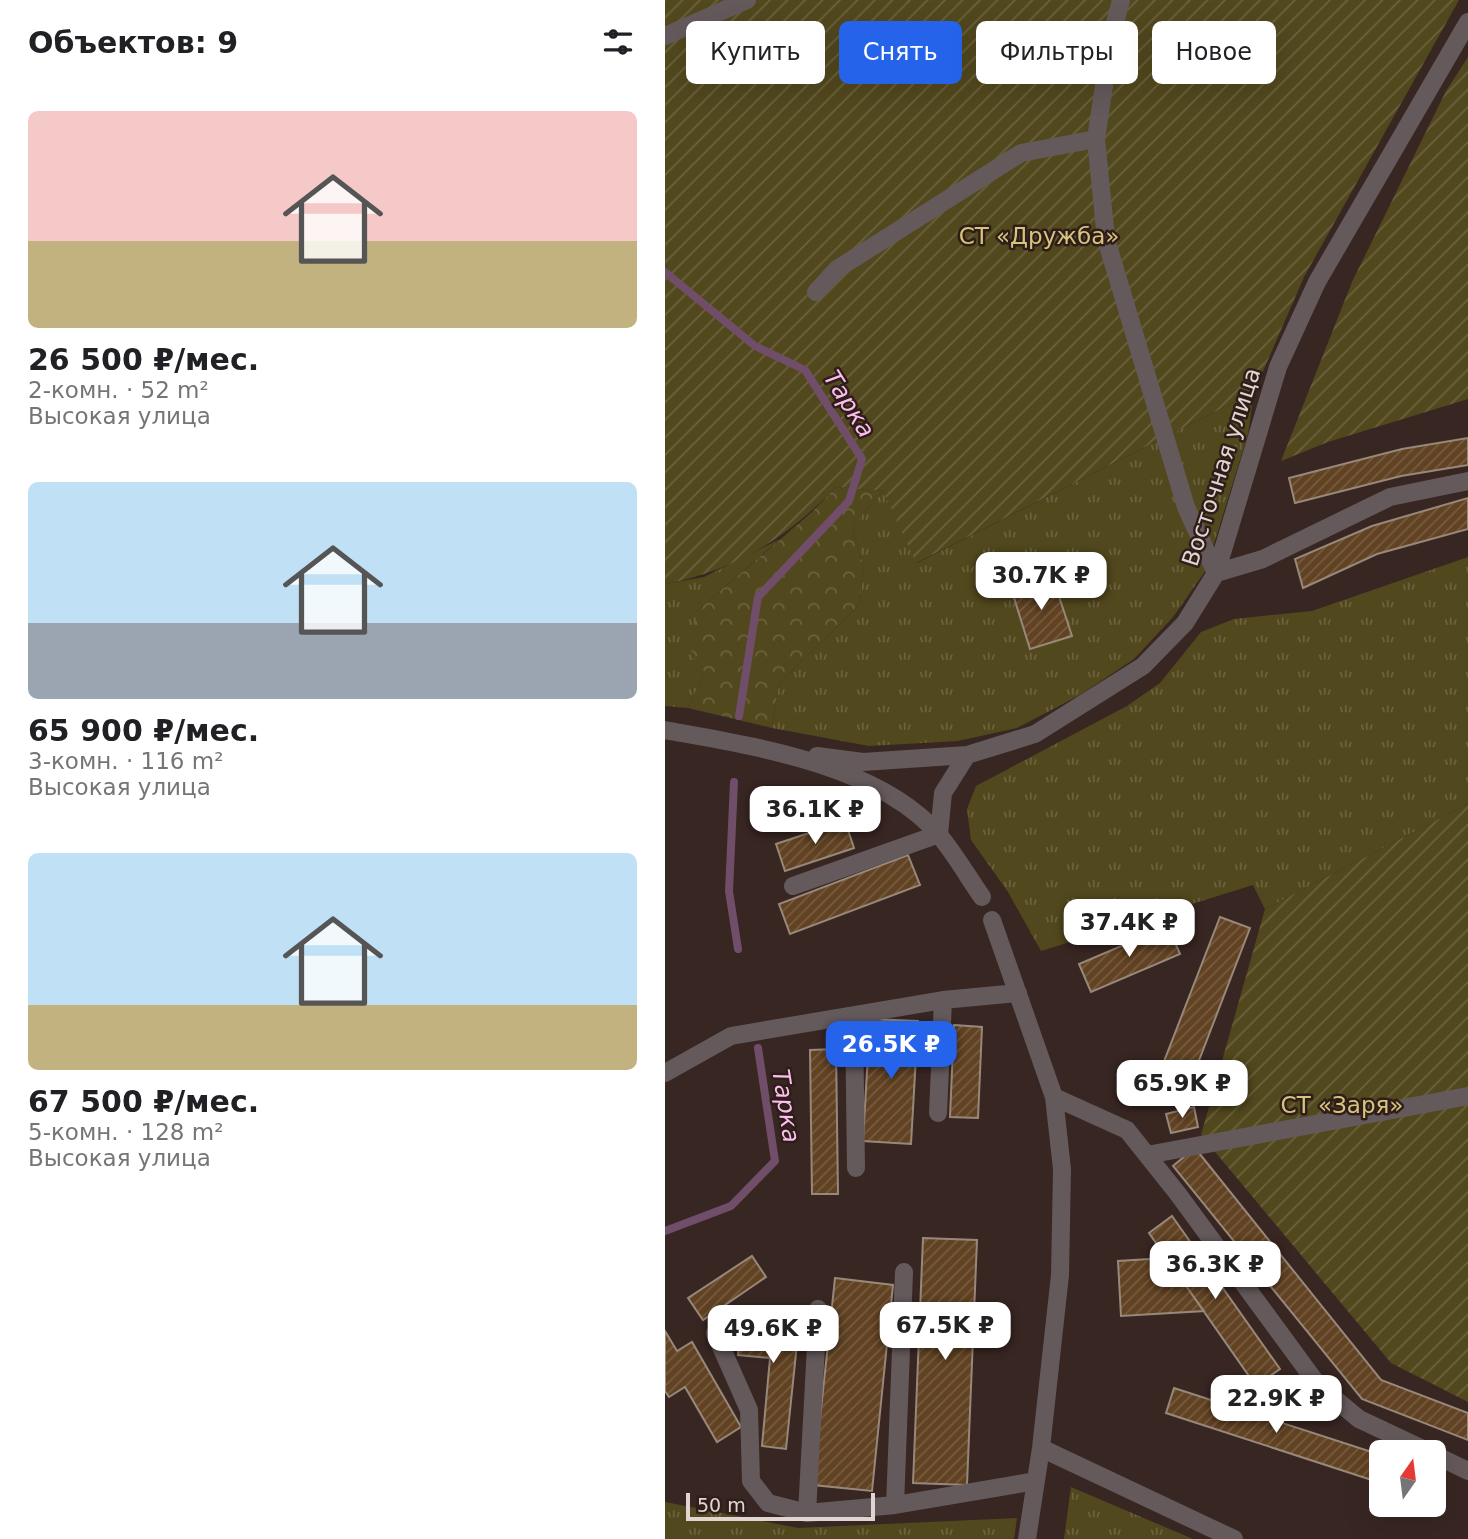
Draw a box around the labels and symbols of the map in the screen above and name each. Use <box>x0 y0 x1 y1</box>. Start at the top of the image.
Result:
park label: СТ «Дружба» <box>959 223 1119 249</box>
water label: Тарка <box>818 365 880 443</box>
street label: Восточная улица <box>1177 365 1265 569</box>
pin: 30.7K ₽ <box>976 552 1106 612</box>
pin: 36.1K ₽ <box>750 786 880 846</box>
pin: 37.4K ₽ <box>1064 900 1194 959</box>
pin: 26.5K ₽ <box>826 1021 956 1081</box>
pin: 65.9K ₽ <box>1117 1060 1247 1120</box>
water label: Тарка <box>766 1067 806 1145</box>
park label: СТ «Заря» <box>1281 1092 1403 1118</box>
pin: 36.3K ₽ <box>1150 1242 1280 1301</box>
pin: 67.5K ₽ <box>880 1302 1010 1362</box>
pin: 49.6K ₽ <box>708 1306 838 1365</box>
pin: 22.9K ₽ <box>1211 1376 1341 1435</box>
north arrow <box>1369 1440 1445 1517</box>
scale bar <box>686 1490 875 1522</box>

